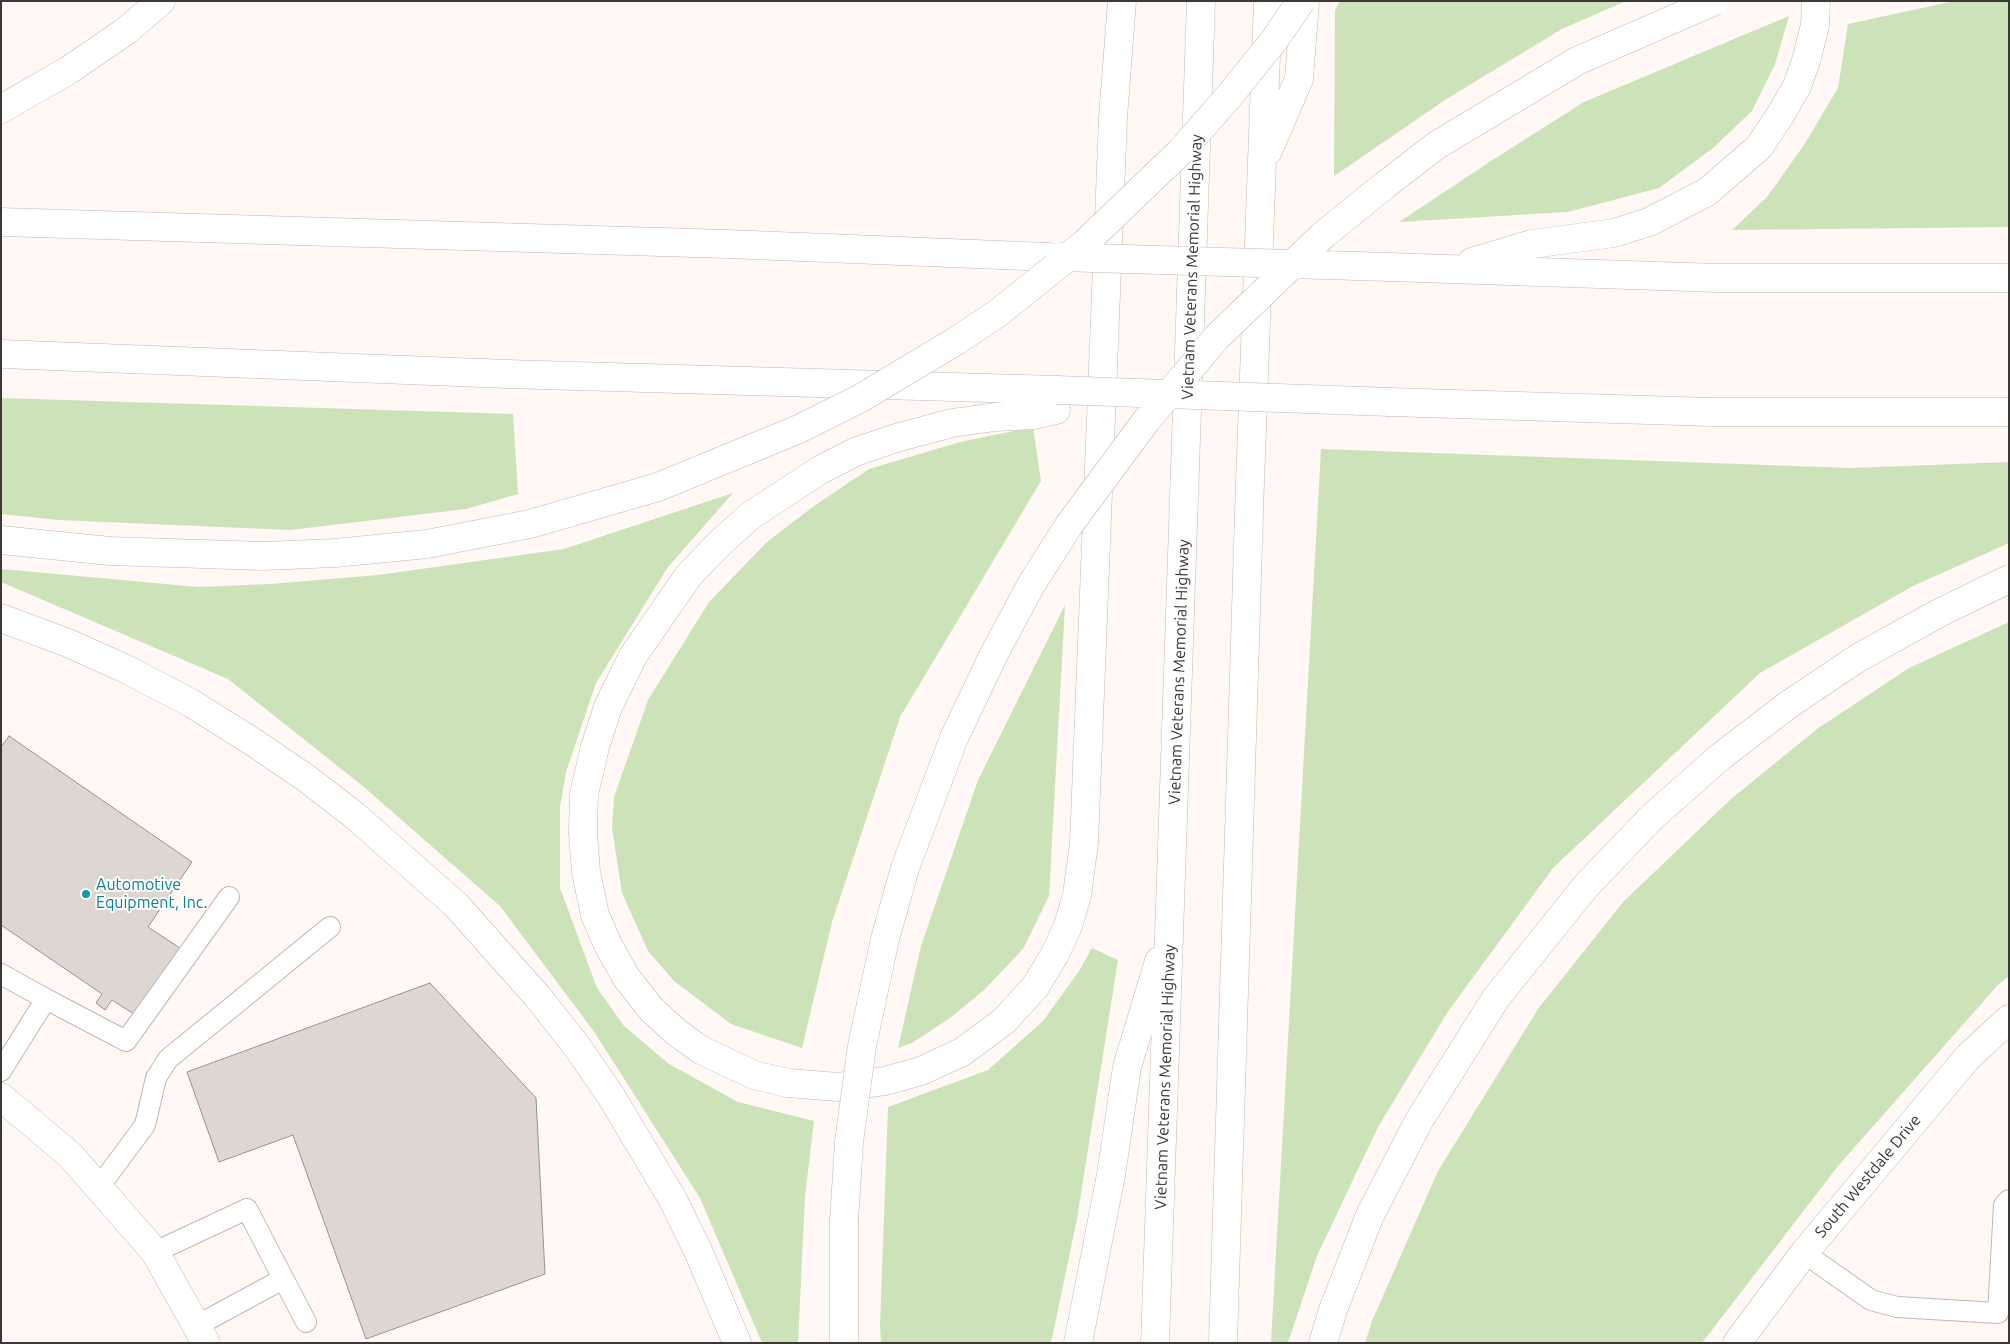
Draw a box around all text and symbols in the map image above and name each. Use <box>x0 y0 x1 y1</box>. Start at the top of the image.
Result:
street label: Vietnam Veterans Memorial Highway <box>1178 134 1206 400</box>
street label: Vietnam Veterans Memorial Highway <box>1165 539 1193 805</box>
place label: Automotive Equipment, Inc. <box>96 875 207 913</box>
marker: Automotive Equipment, Inc. <box>80 888 92 900</box>
street label: Vietnam Veterans Memorial Highway <box>1151 944 1179 1210</box>
street label: South Westdale Drive <box>1811 1111 1925 1241</box>

